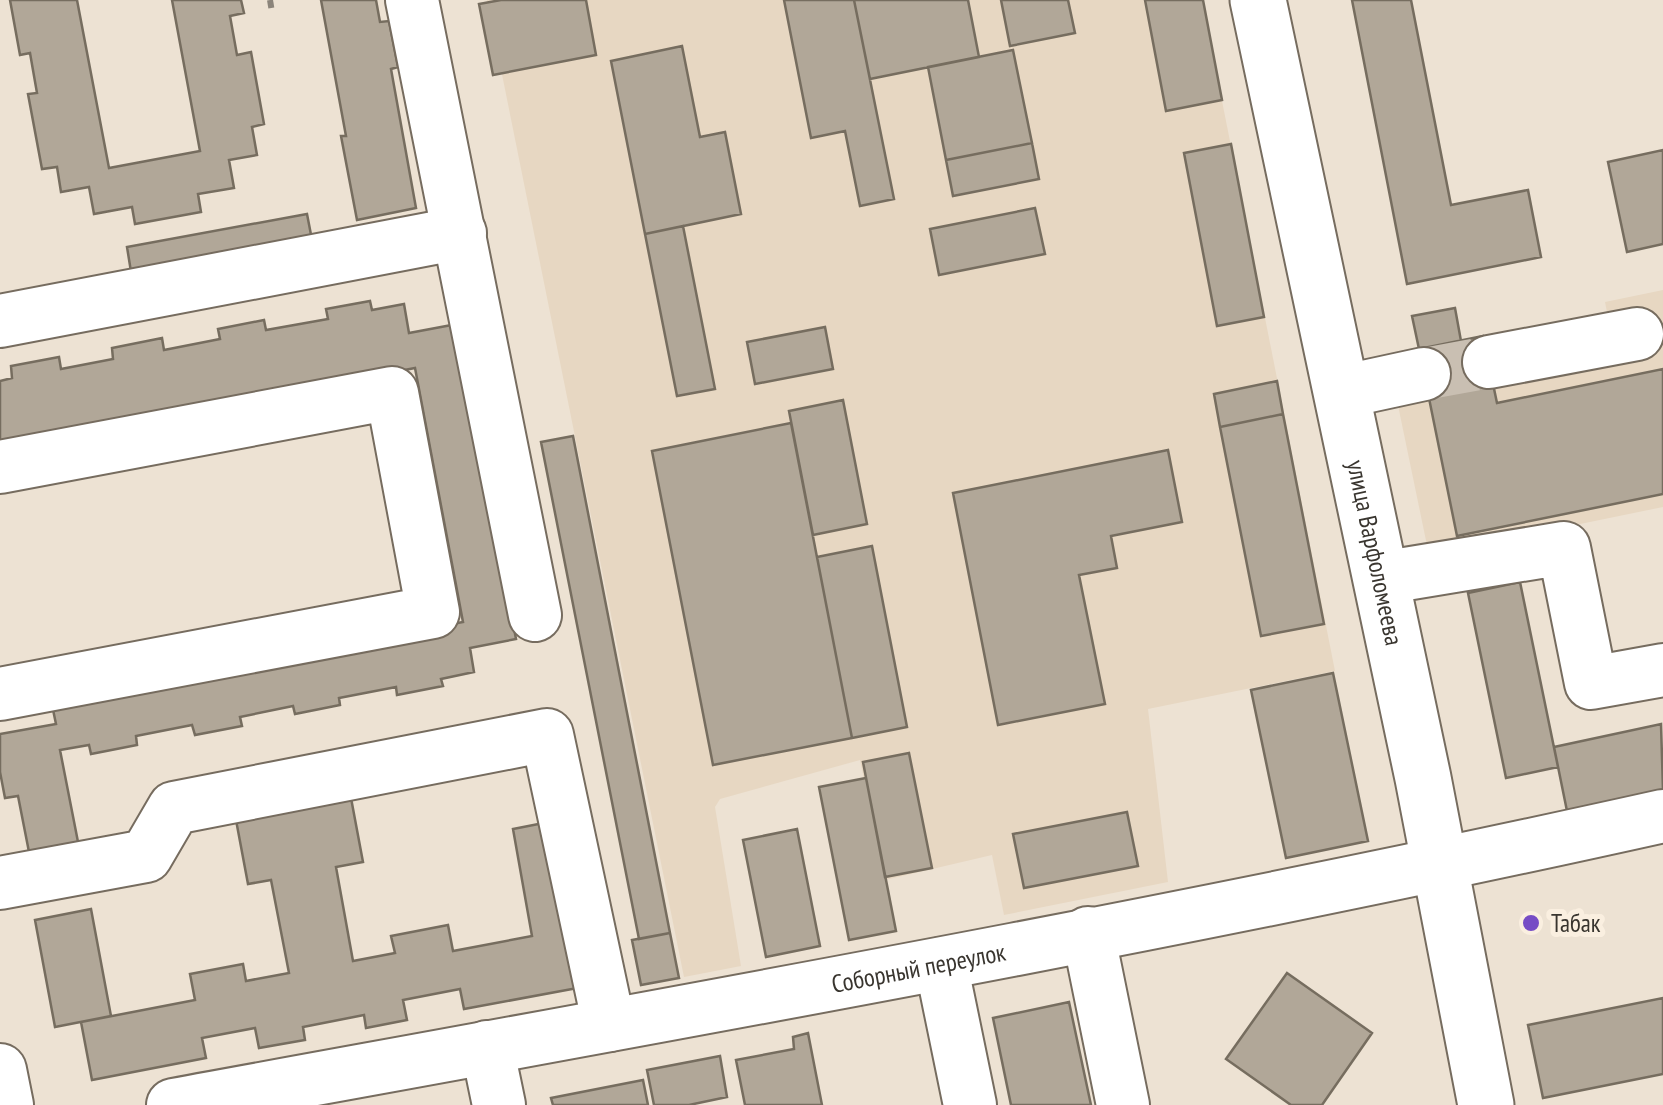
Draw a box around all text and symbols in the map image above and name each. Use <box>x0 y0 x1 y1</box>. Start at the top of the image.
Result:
street label: улица Варфоломеева <box>1340 457 1410 648</box>
place label: Табак <box>1551 907 1601 939</box>
marker: Табак <box>1520 912 1542 934</box>
street label: Соборный переулок <box>829 935 1008 1000</box>

